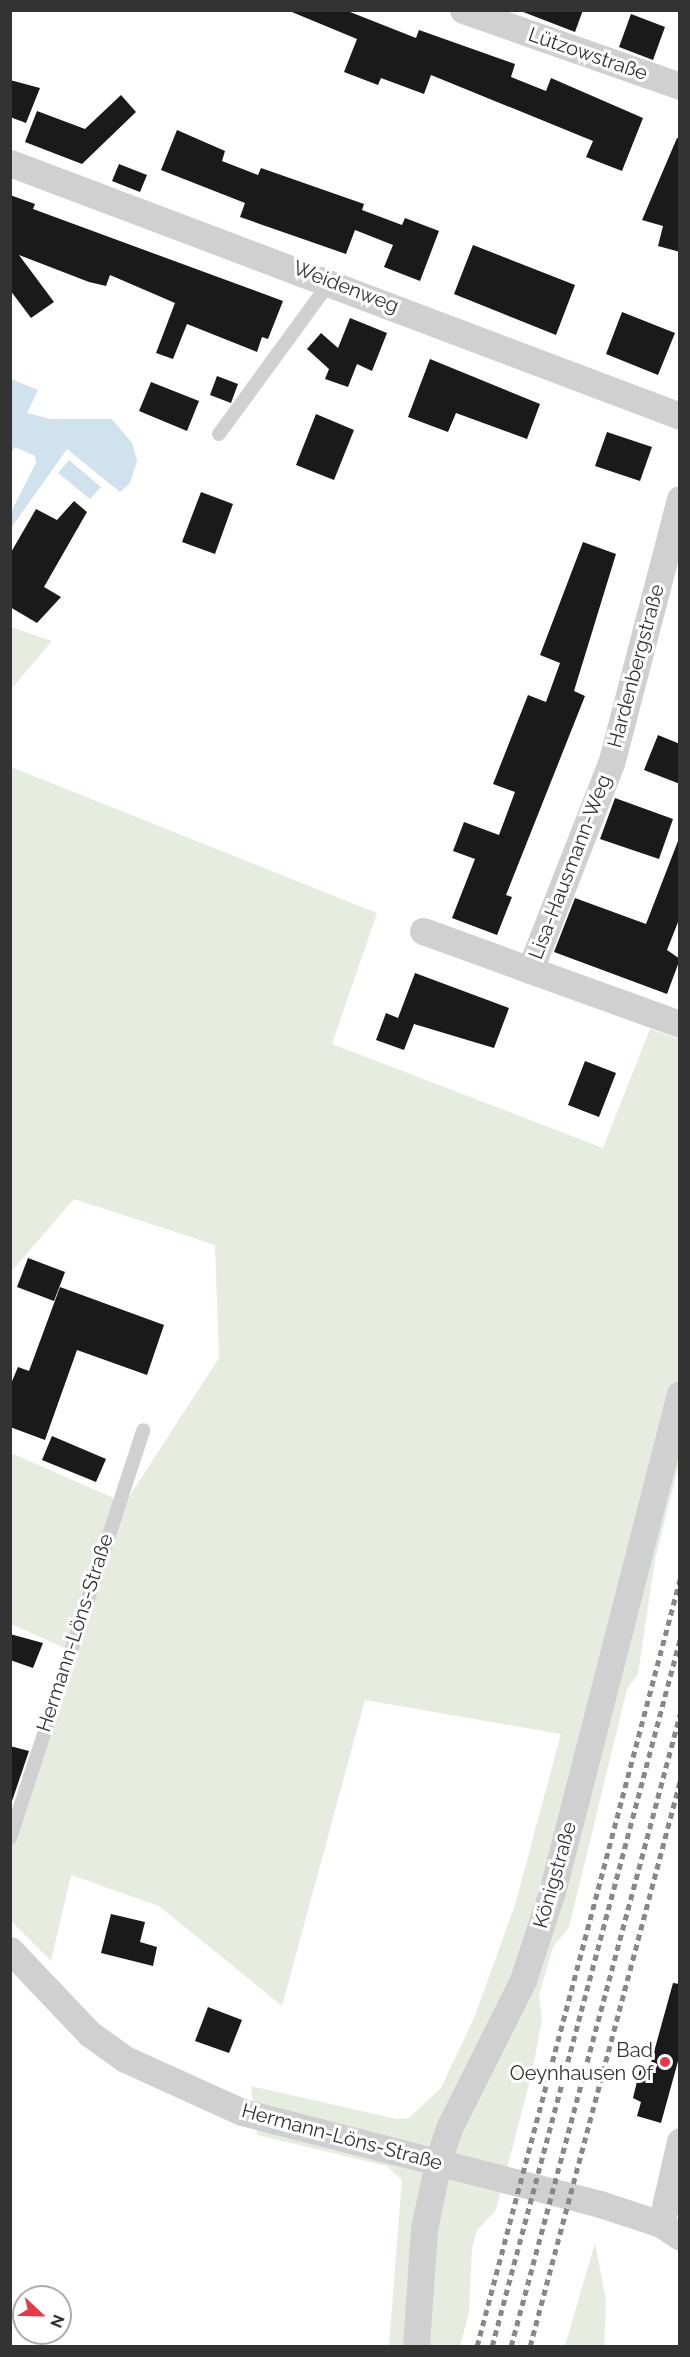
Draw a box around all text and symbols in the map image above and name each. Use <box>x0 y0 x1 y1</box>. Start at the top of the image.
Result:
street label: Lützowstraße <box>525 22 651 86</box>
street label: Weidenweg <box>290 256 402 318</box>
street label: Hardenbergstraße <box>603 582 669 750</box>
street label: Lisa-Hausmann-Weg <box>524 771 616 963</box>
street label: Hermann-Löns-Straße <box>32 1531 118 1735</box>
street label: Königstraße <box>528 1819 582 1931</box>
place label: Bad Oeynhausen Of <box>510 2038 653 2085</box>
marker: Bad Oeynhausen Of <box>658 2055 672 2069</box>
street label: Hermann-Löns-Straße <box>239 2099 445 2175</box>
north arrow <box>12 2285 72 2345</box>
text: N <box>46 2312 68 2330</box>

